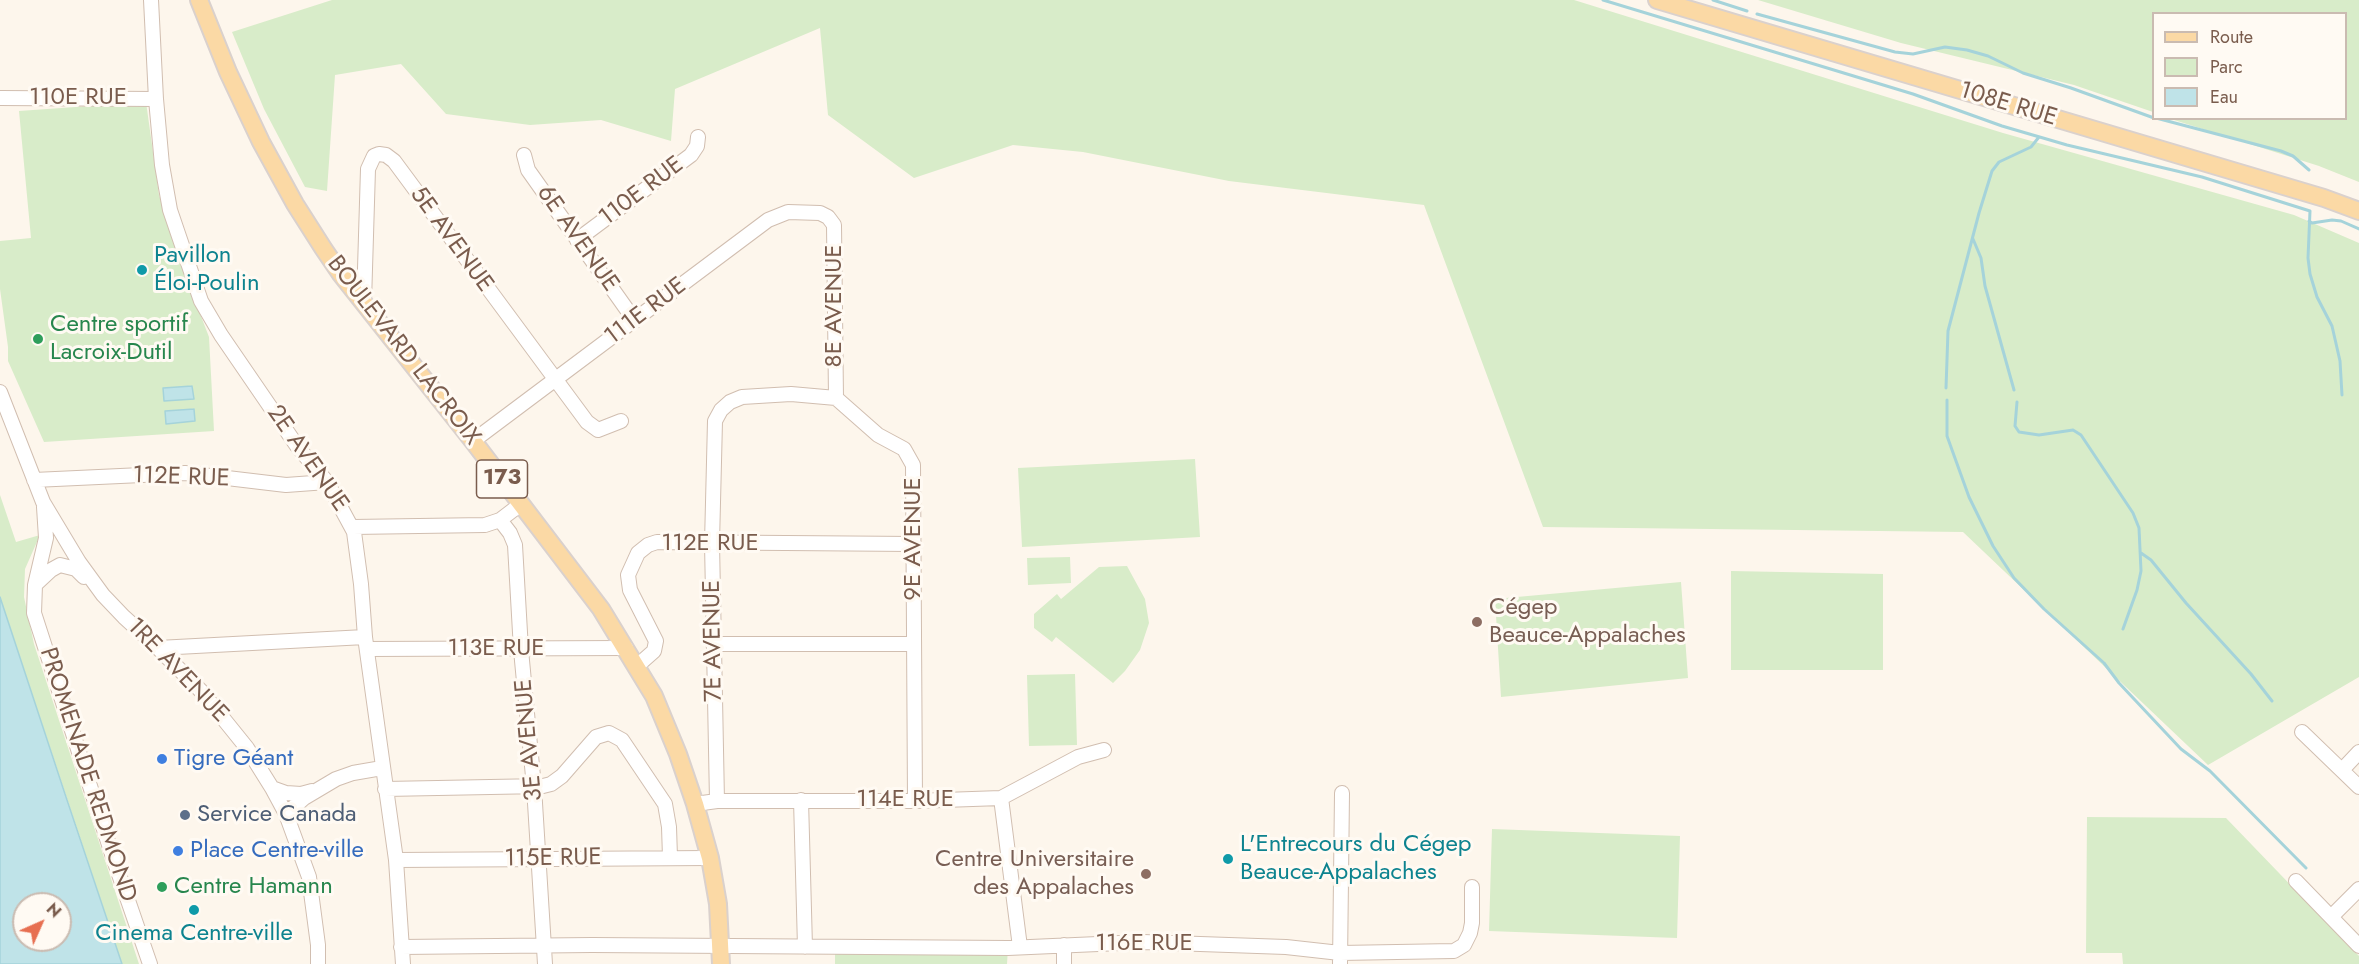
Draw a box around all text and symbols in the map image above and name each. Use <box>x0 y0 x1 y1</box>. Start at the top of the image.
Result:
legend <box>2152 12 2347 120</box>
text: Route <box>2210 24 2253 50</box>
text: Parc <box>2210 54 2243 80</box>
street label: 108E RUE <box>1956 77 2060 133</box>
street label: 110E RUE <box>29 84 127 112</box>
text: Eau <box>2210 84 2238 110</box>
street label: 110E RUE <box>594 151 690 233</box>
street label: 6E AVENUE <box>530 180 624 298</box>
street label: 5E AVENUE <box>403 182 499 298</box>
place label: Pavillon Éloi-Poulin <box>154 242 260 298</box>
street label: 8E AVENUE <box>821 245 849 367</box>
street label: BOULEVARD LACROIX <box>320 251 486 451</box>
marker: Pavillon Éloi-Poulin <box>135 263 149 277</box>
street label: 111E RUE <box>600 272 692 352</box>
place label: Centre sportif Lacroix-Dutil <box>50 311 188 367</box>
marker: Centre sportif Lacroix-Dutil <box>31 332 45 346</box>
street label: 2E AVENUE <box>260 400 354 518</box>
road number: 173 <box>476 460 528 498</box>
street label: 112E RUE <box>132 462 230 494</box>
street label: 9E AVENUE <box>900 477 928 601</box>
street label: 112E RUE <box>661 530 759 558</box>
street label: 7E AVENUE <box>699 580 729 702</box>
place label: Cégep Beauce-Appalaches <box>1489 594 1686 650</box>
street label: 1RE AVENUE <box>120 613 234 729</box>
marker: Cégep Beauce-Appalaches <box>1470 615 1484 629</box>
street label: 113E RUE <box>448 635 544 663</box>
street label: PROMENADE REDMOND <box>32 644 142 906</box>
street label: 3E AVENUE <box>510 678 550 802</box>
place label: Tigre Géant <box>174 745 293 773</box>
marker: Tigre Géant <box>155 752 169 766</box>
street label: 114E RUE <box>856 786 954 814</box>
place label: Service Canada <box>197 801 357 829</box>
marker: Service Canada <box>178 808 192 822</box>
place label: L'Entrecours du Cégep Beauce-Appalaches <box>1240 831 1472 887</box>
place label: Place Centre-ville <box>190 837 364 865</box>
marker: Place Centre-ville <box>171 844 185 858</box>
street label: 115E RUE <box>504 844 602 874</box>
place label: Centre Universitaire des Appalaches <box>935 846 1134 902</box>
marker: L'Entrecours du Cégep Beauce-Appalaches <box>1221 852 1235 866</box>
marker: Centre Universitaire des Appalaches <box>1139 867 1153 881</box>
place label: Centre Hamann <box>174 873 333 901</box>
marker: Centre Hamann <box>155 880 169 894</box>
north arrow <box>12 892 72 952</box>
text: N <box>41 898 66 923</box>
marker: Cinema Centre-ville <box>187 903 201 917</box>
place label: Cinema Centre-ville <box>95 920 293 948</box>
street label: 116E RUE <box>1095 930 1193 958</box>

